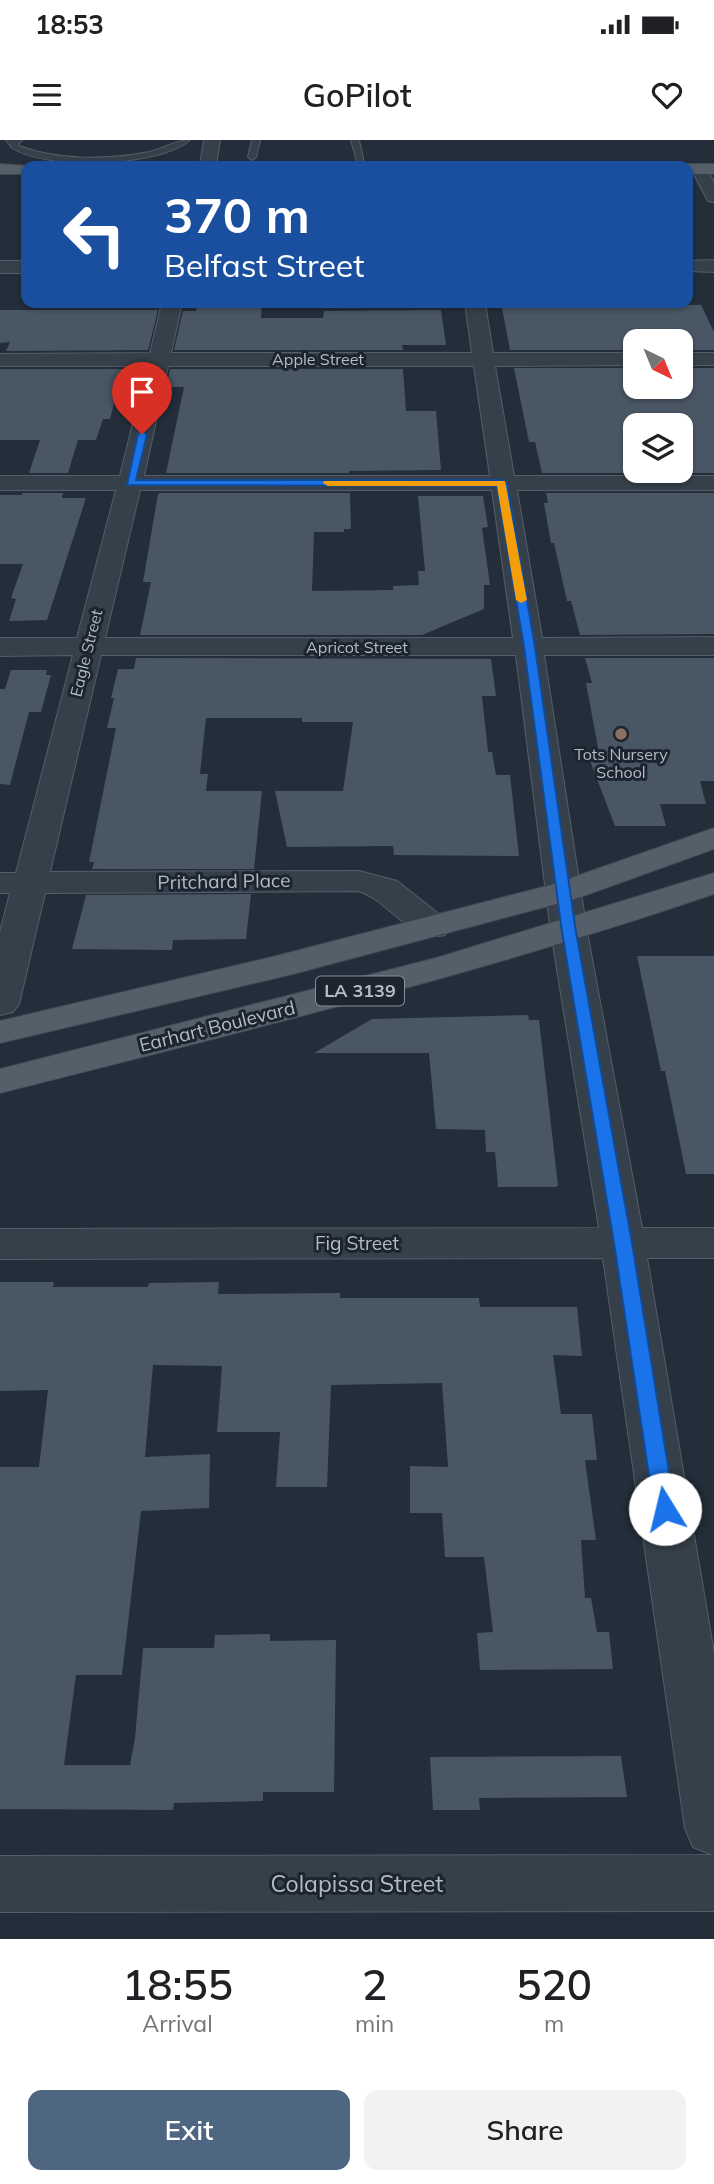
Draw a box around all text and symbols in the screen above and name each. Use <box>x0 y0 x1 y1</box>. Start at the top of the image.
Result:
text: 18:53 <box>35 8 104 41</box>
text: GoPilot <box>302 75 412 115</box>
icon: menu <box>28 76 66 114</box>
icon: heart <box>648 76 686 114</box>
text: 370 m <box>164 184 310 245</box>
icon: left <box>49 189 140 280</box>
text: Belfast Street <box>164 245 364 285</box>
north arrow <box>623 329 693 399</box>
map controls <box>623 329 693 483</box>
street label: Apple Street <box>272 349 364 369</box>
pin <box>112 362 172 434</box>
icon: arrive <box>123 373 161 411</box>
button: layers <box>623 413 693 483</box>
street label: Eagle Street <box>65 607 107 699</box>
street label: Apricot Street <box>306 637 408 657</box>
marker: Tots Nursery School <box>613 726 629 742</box>
place label: Tots Nursery School <box>574 744 668 782</box>
street label: Pritchard Place <box>157 868 291 894</box>
road number: LA 3139 <box>316 976 404 1006</box>
street label: Earhart Boulevard <box>137 995 297 1057</box>
street label: Fig Street <box>315 1231 399 1255</box>
position arrow <box>628 1472 702 1546</box>
street label: Colapissa Street <box>271 1869 443 1898</box>
text: 18:55 <box>122 1958 233 2011</box>
text: 2 <box>362 1958 387 2011</box>
text: 520 <box>516 1958 592 2011</box>
text: Arrival <box>142 2009 213 2038</box>
text: min <box>355 2009 394 2038</box>
text: m <box>544 2009 564 2038</box>
button: Exit <box>28 2090 350 2170</box>
button: Share <box>364 2090 686 2170</box>

